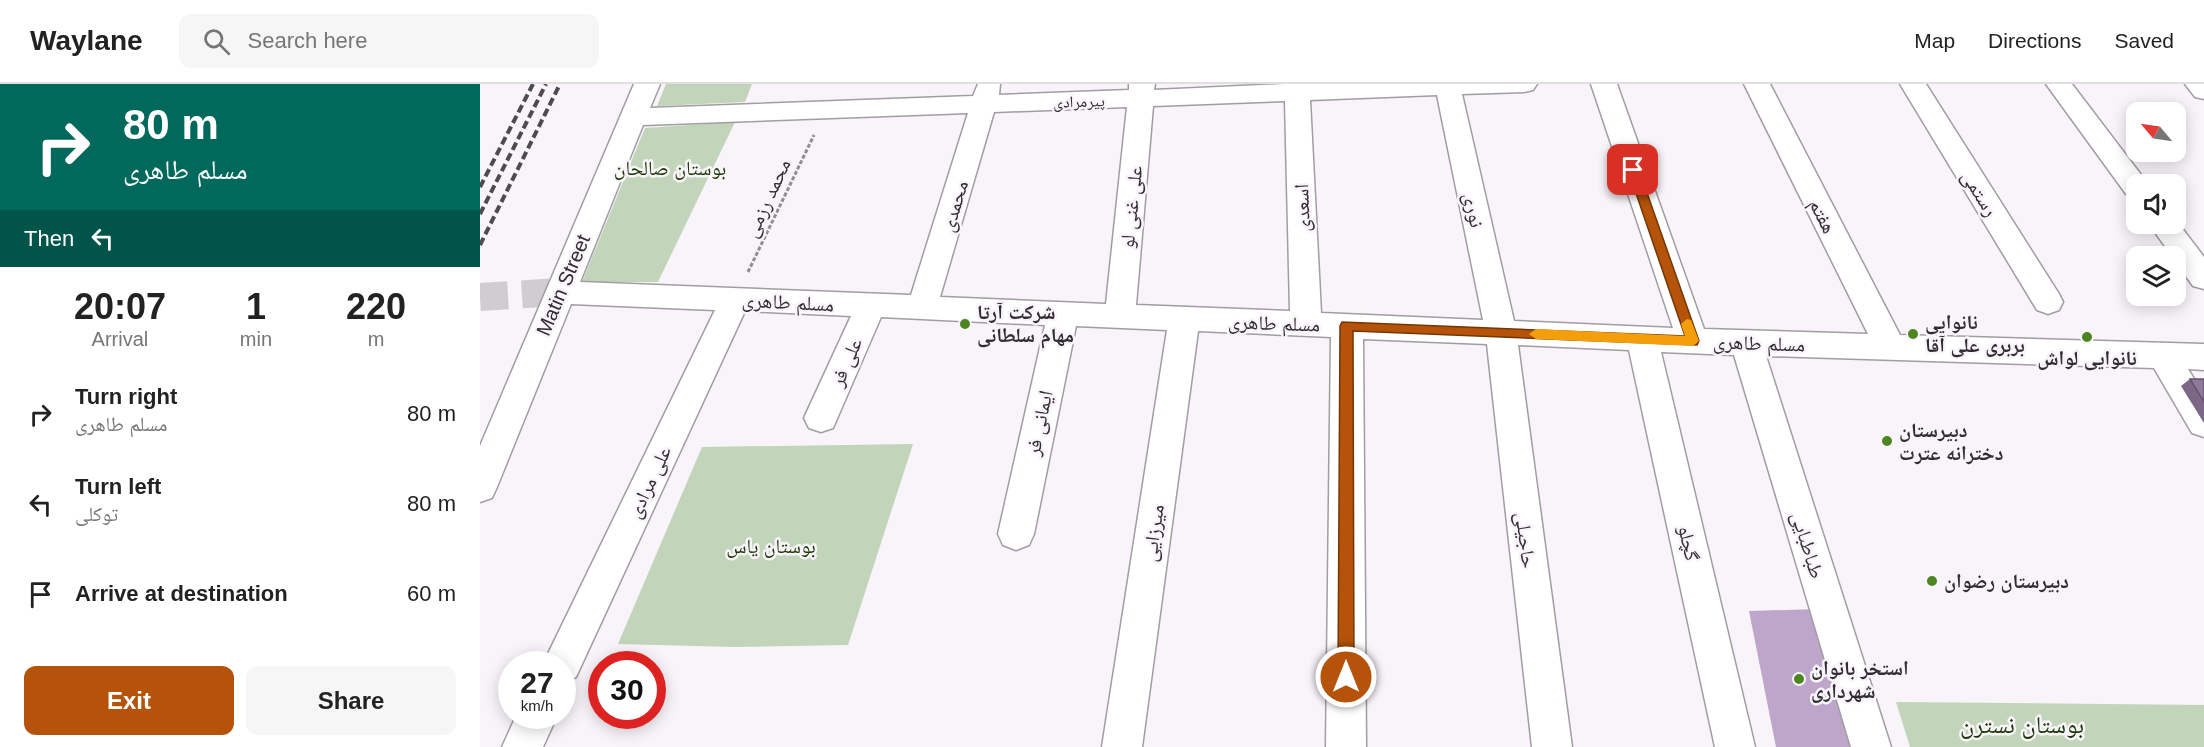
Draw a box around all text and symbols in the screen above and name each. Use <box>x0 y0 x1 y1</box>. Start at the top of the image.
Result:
search box <box>179 14 599 68</box>
text: Waylane <box>30 25 143 56</box>
icon: search <box>200 25 233 58</box>
text: Search here <box>248 28 367 53</box>
text: Map <box>1914 29 1955 52</box>
text: Directions <box>1988 29 2081 52</box>
text: Saved <box>2114 29 2174 52</box>
street label: پیرمرادی <box>1053 92 1106 113</box>
text: 80 m <box>123 101 219 148</box>
north arrow <box>2126 102 2186 162</box>
map controls <box>2126 102 2186 306</box>
icon: right <box>24 108 102 186</box>
pin <box>1607 144 1658 195</box>
icon: arrive <box>1616 153 1649 186</box>
text: مسلم طاهری <box>123 155 248 185</box>
street label: محمد رزمی <box>739 155 796 241</box>
park label: بوستان صالحان <box>614 157 726 180</box>
street label: علی غنی لو <box>1116 165 1147 250</box>
street label: رستمی <box>1957 166 2003 221</box>
button: sound <box>2126 174 2186 234</box>
street label: محمدی <box>936 178 973 235</box>
street label: اسعدی <box>1290 184 1315 232</box>
street label: نوری <box>1459 191 1488 230</box>
street label: هفتم <box>1802 195 1841 238</box>
icon: left <box>86 222 119 255</box>
text: Then <box>24 226 74 251</box>
street label: Matin Street <box>532 231 594 339</box>
button: layers <box>2126 246 2186 306</box>
text: 20:07 <box>74 286 166 327</box>
text: 1 <box>246 286 266 327</box>
text: 220 <box>346 286 406 327</box>
street label: مسلم طاهری <box>741 289 835 318</box>
place label: شرکت آرتا مهام سلطانی <box>977 301 1074 349</box>
street label: مسلم طاهری <box>1227 310 1320 339</box>
place label: نانوایی بربری علی آقا <box>1925 311 2025 358</box>
marker: شرکت آرتا مهام سلطانی <box>958 317 972 331</box>
marker: نانوایی بربری علی آقا <box>1906 327 1920 341</box>
text: Arrival <box>92 328 148 350</box>
text: min <box>240 328 272 350</box>
text: m <box>368 328 384 350</box>
street label: مسلم طاهری <box>1712 330 1805 359</box>
marker: نانوایی لواش <box>2080 330 2094 344</box>
street label: علی فر <box>825 334 867 391</box>
place label: نانوایی لواش <box>2037 347 2137 371</box>
text: Turn right <box>75 384 177 409</box>
street label: ایمانی فر <box>1021 388 1058 459</box>
icon: right <box>24 398 57 431</box>
text: 80 m <box>407 401 456 426</box>
text: مسلم طاهری <box>75 413 167 435</box>
place label: دبیرستان دخترانه عترت <box>1899 419 2003 465</box>
marker: دبیرستان دخترانه عترت <box>1880 434 1894 448</box>
street label: علی مرادی <box>623 443 676 522</box>
text: Turn left <box>75 474 161 499</box>
icon: left <box>24 488 57 521</box>
text: 80 m <box>407 491 456 516</box>
text: توکلی <box>75 503 118 525</box>
street label: میرزایی <box>1138 503 1169 563</box>
street label: طباطبایی <box>1786 509 1829 581</box>
street label: حاجیلی <box>1511 511 1540 570</box>
street label: گچلو <box>1674 523 1704 563</box>
park label: بوستان یاس <box>726 535 816 558</box>
place label: دبیرستان رضوان <box>1944 570 2069 593</box>
marker: دبیرستان رضوان <box>1925 574 1939 588</box>
icon: arrive <box>24 578 57 611</box>
text: Arrive at destination <box>75 581 288 606</box>
text: 60 m <box>407 581 456 606</box>
position arrow <box>1314 645 1378 709</box>
speed limit sign: 30 <box>588 651 666 729</box>
place label: استخر بانوان شهرداری <box>1811 657 1909 703</box>
button: Exit <box>24 666 234 735</box>
button: Share <box>246 666 456 735</box>
text: 27 <box>520 666 554 699</box>
marker: استخر بانوان شهرداری <box>1792 672 1806 686</box>
text: km/h <box>521 697 553 714</box>
park label: بوستان نسترن <box>1960 711 2084 739</box>

